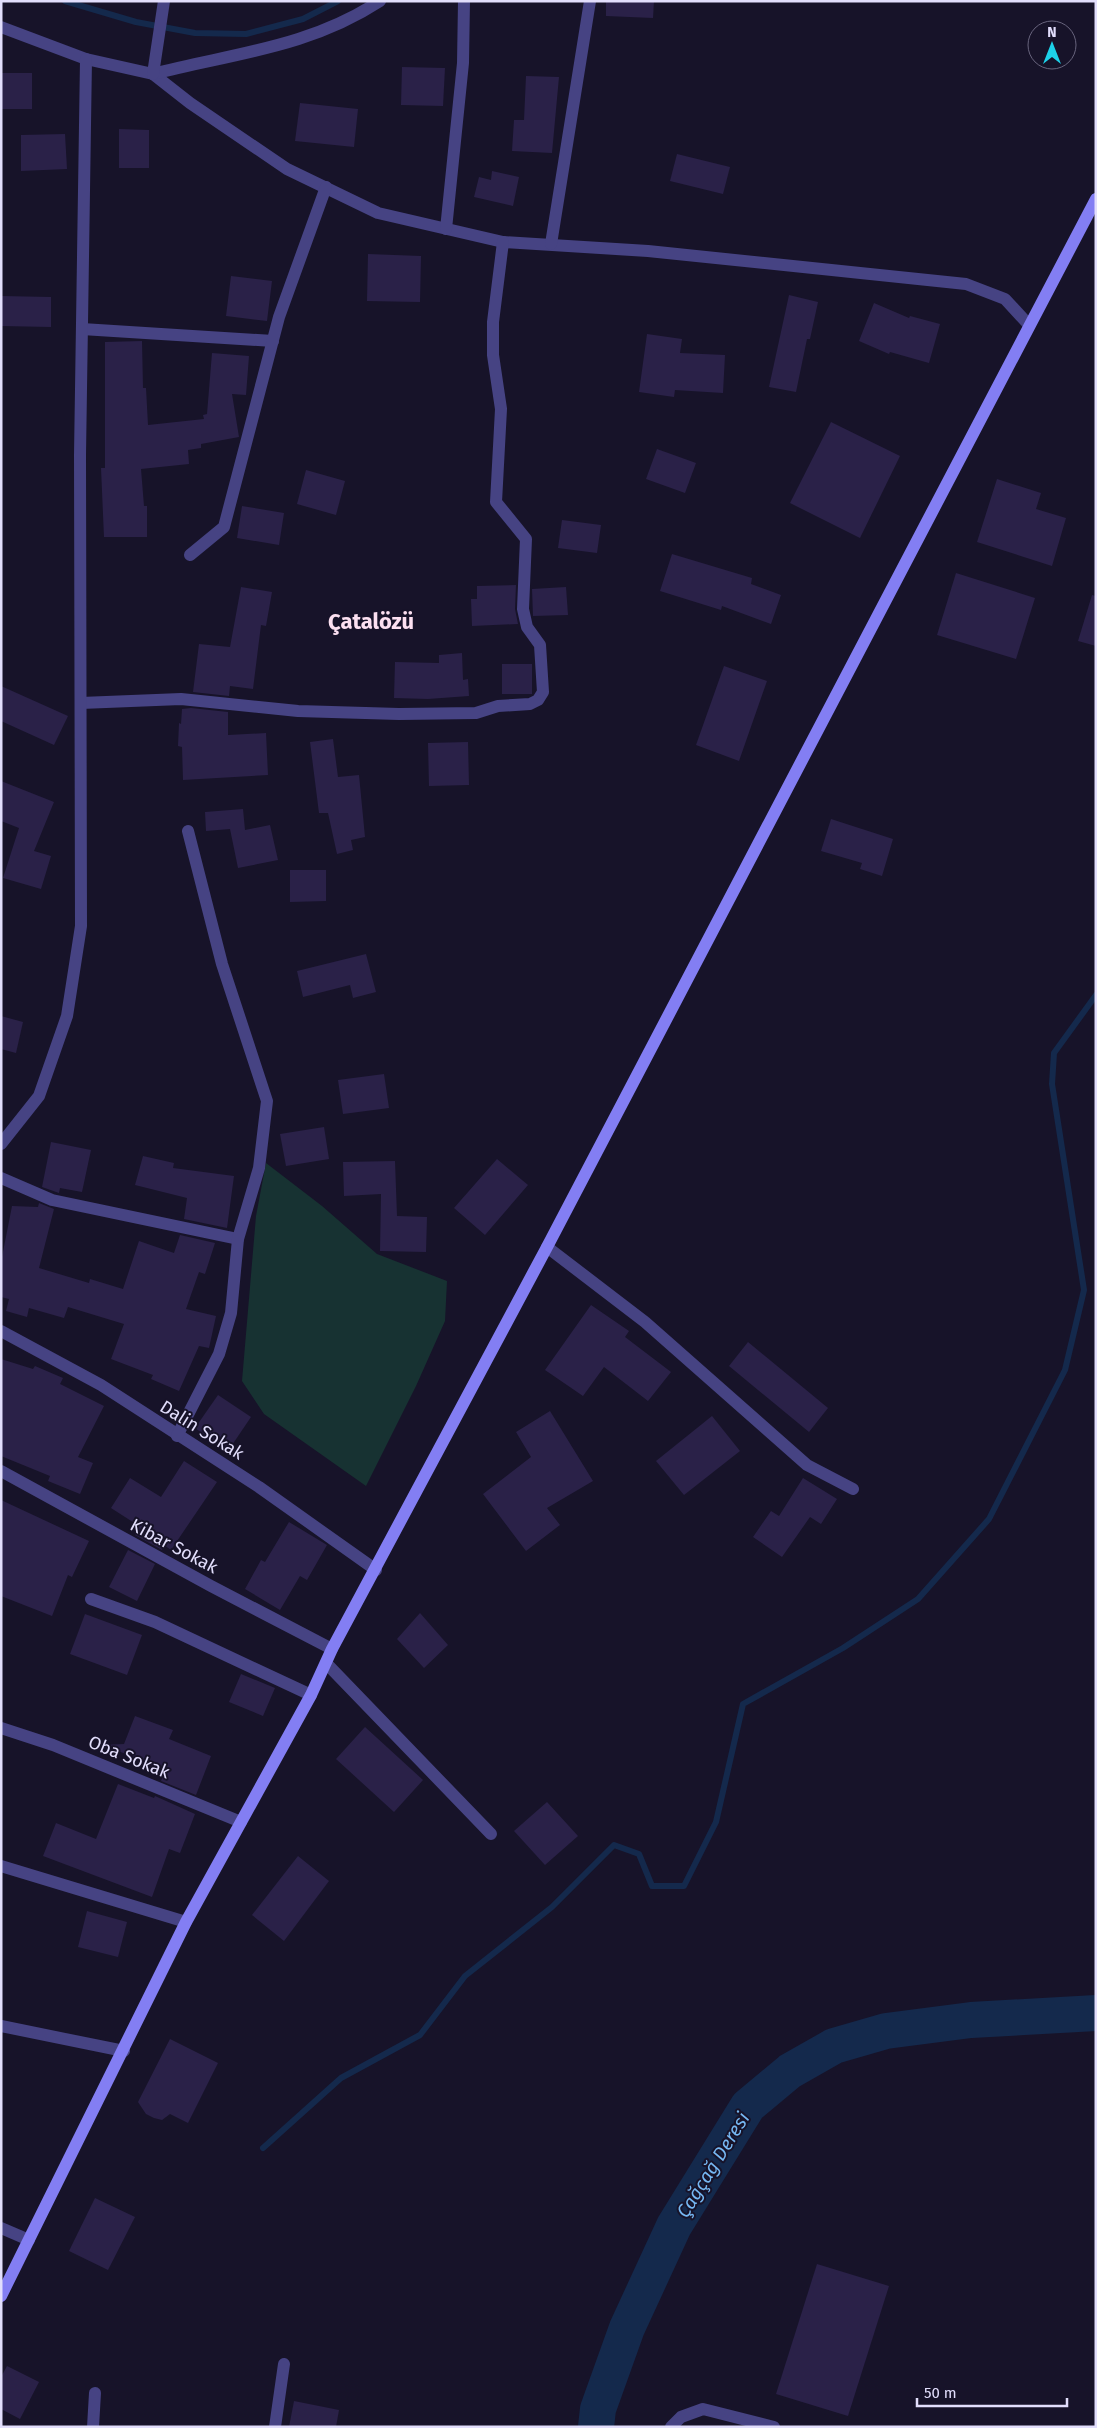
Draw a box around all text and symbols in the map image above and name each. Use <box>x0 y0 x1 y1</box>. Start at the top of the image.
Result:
north arrow <box>1027 20 1077 70</box>
text: N <box>1047 24 1057 41</box>
district label: Çatalözü <box>328 608 414 635</box>
street label: Dalin Sokak <box>156 1396 249 1465</box>
street label: Kibar Sokak <box>126 1514 222 1579</box>
street label: Oba Sokak <box>85 1731 174 1784</box>
water label: Çağçağ Deresi <box>671 2107 755 2222</box>
scale bar <box>917 2376 1067 2408</box>
text: 50 m <box>924 2384 957 2402</box>

